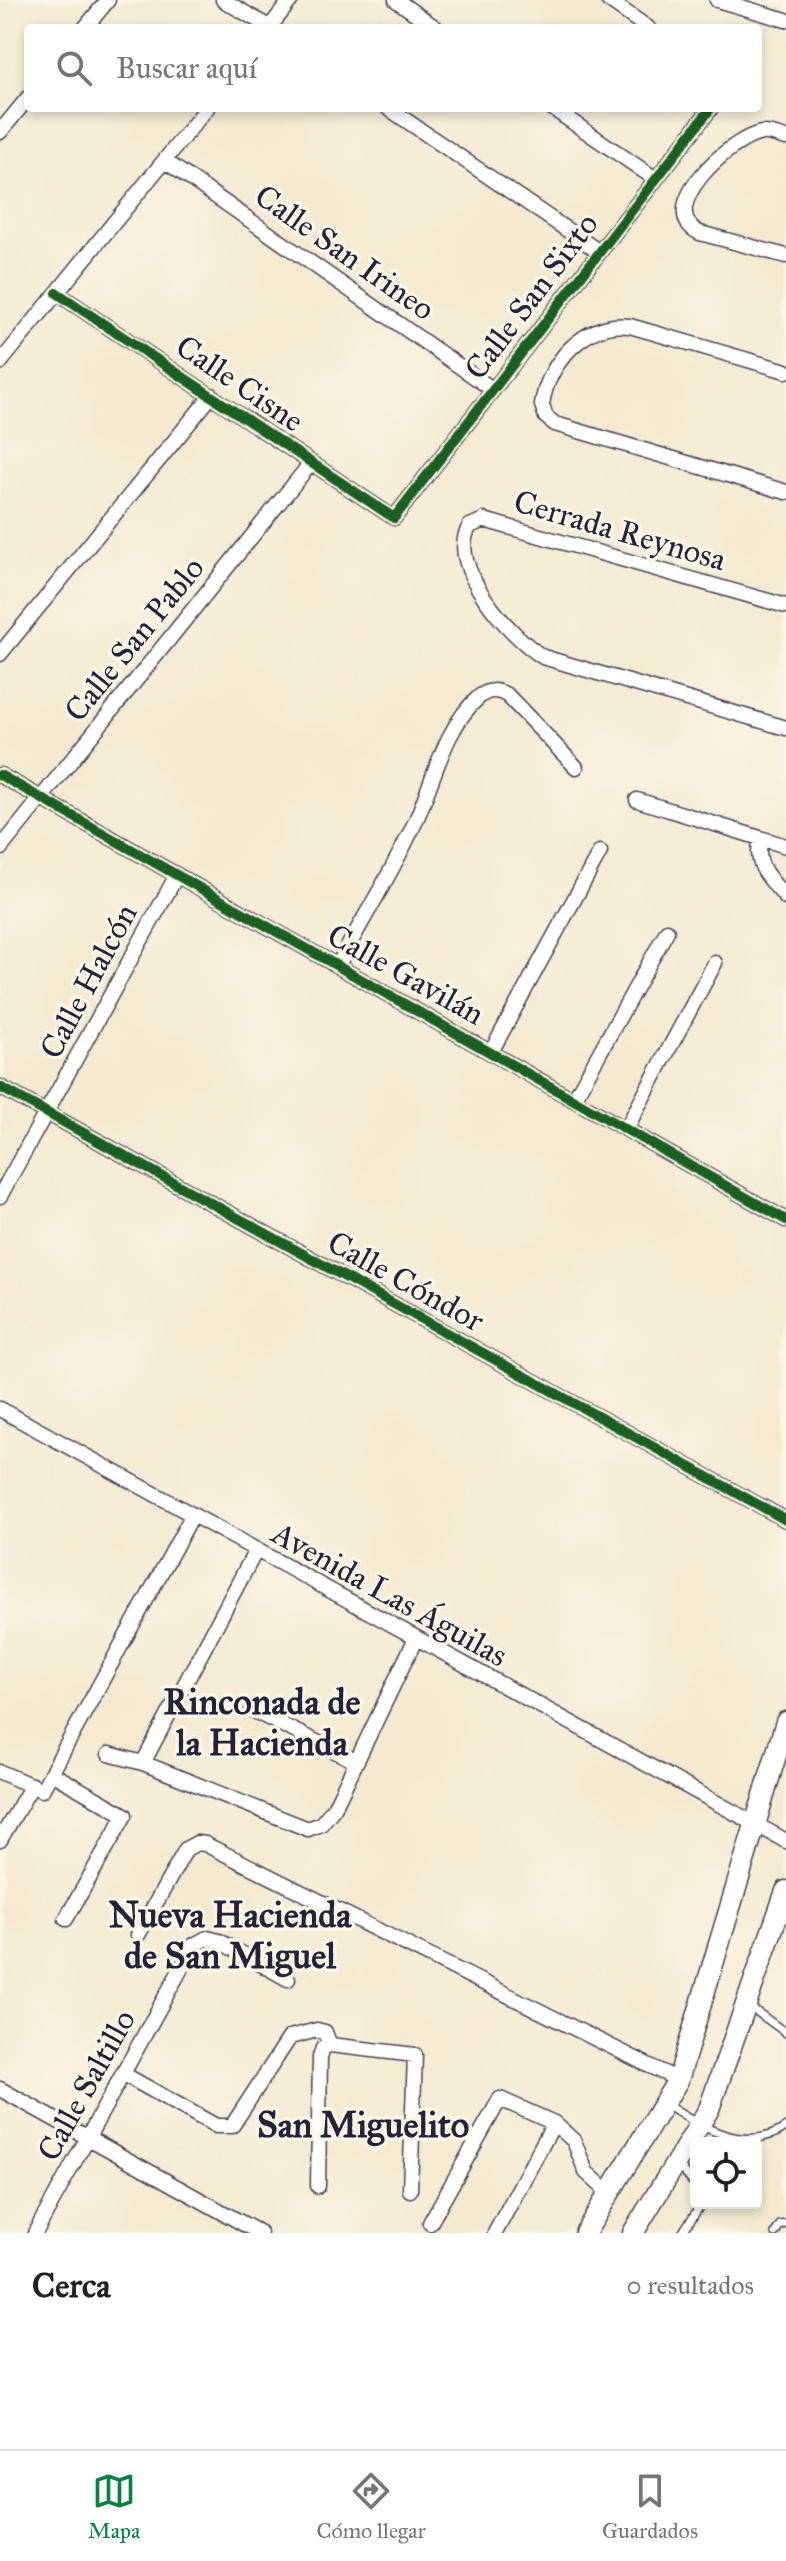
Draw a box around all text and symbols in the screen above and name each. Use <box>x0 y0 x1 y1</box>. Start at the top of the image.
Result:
search box <box>24 24 762 112</box>
icon: search <box>52 46 96 90</box>
text: Buscar aquí <box>116 50 257 86</box>
street label: Calle San Irineo <box>247 176 442 329</box>
street label: Calle San Sixto <box>456 205 607 387</box>
street label: Calle Cisne <box>168 327 311 440</box>
street label: Cerrada Reynosa <box>509 482 731 579</box>
street label: Calle San Pablo <box>56 549 213 729</box>
street label: Calle Halcón <box>31 897 145 1065</box>
street label: Calle Gavilán <box>321 915 491 1033</box>
street label: Calle Cóndor <box>321 1223 491 1340</box>
street label: Avenida Las Águilas <box>263 1513 514 1675</box>
district label: Rinconada de la Hacienda <box>163 1680 361 1765</box>
district label: Nueva Hacienda de San Miguel <box>108 1893 352 1978</box>
street label: Calle Saltillo <box>29 2003 144 2168</box>
district label: San Miguelito <box>257 2103 469 2147</box>
map controls <box>690 2137 762 2209</box>
button: locate <box>690 2137 762 2209</box>
text: Cerca <box>32 2265 111 2306</box>
text: 0 resultados <box>627 2269 754 2301</box>
tab: Mapa <box>88 2469 140 2544</box>
tab: Cómo llegar <box>316 2469 426 2544</box>
tab: Guardados <box>602 2469 698 2544</box>

